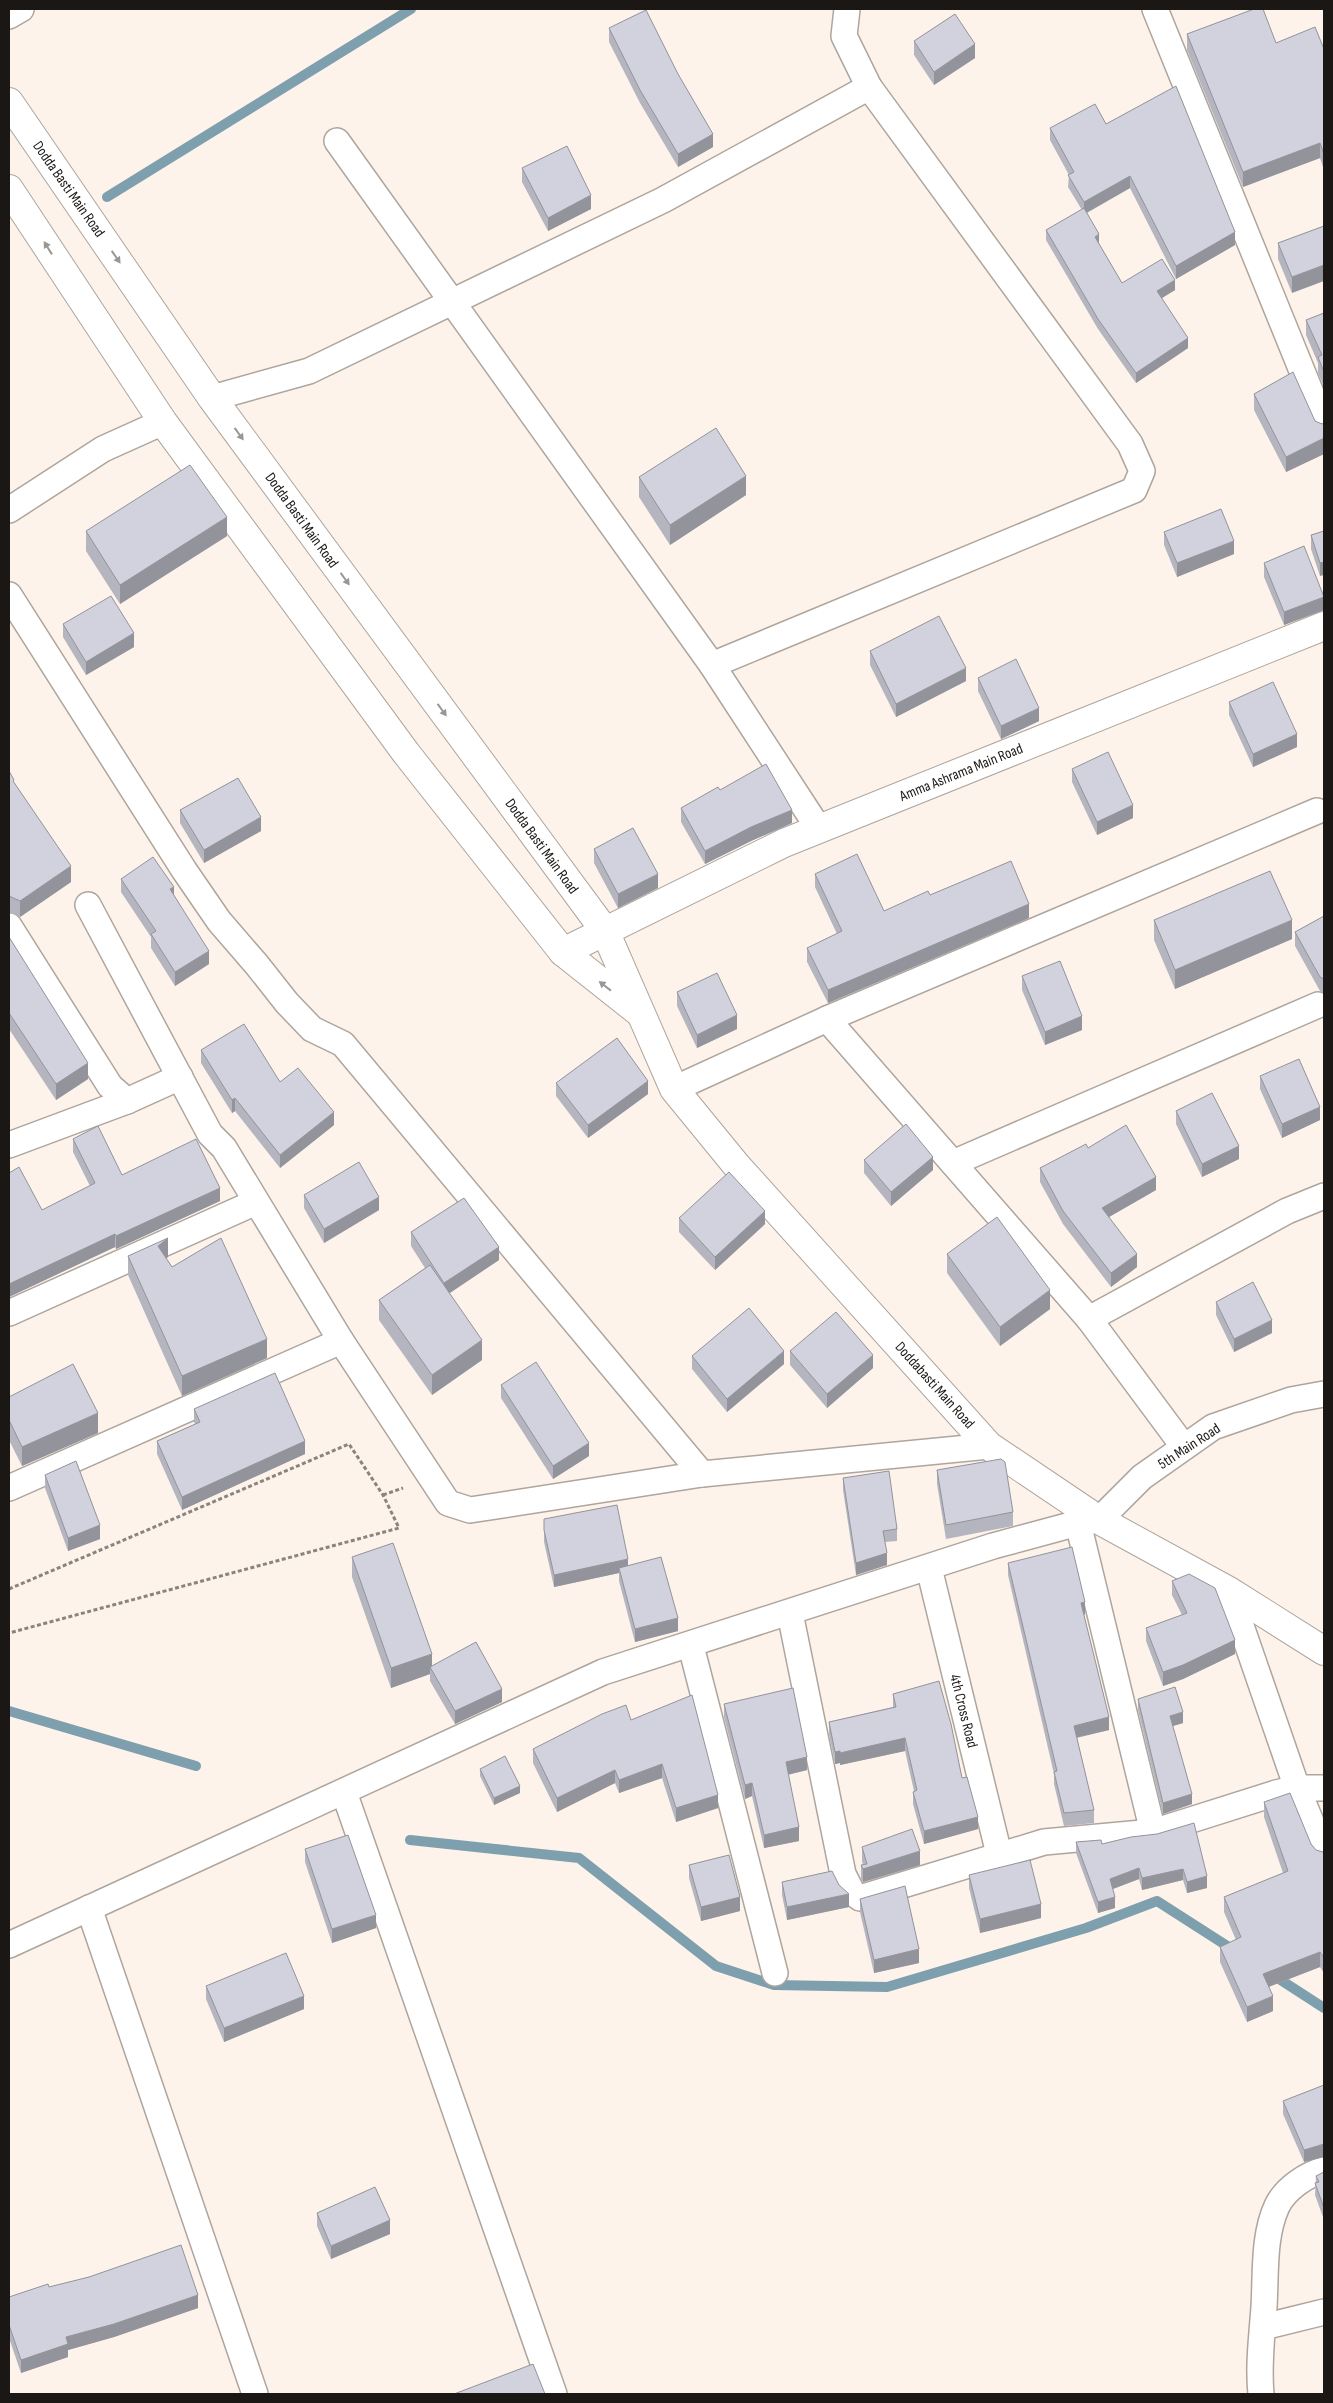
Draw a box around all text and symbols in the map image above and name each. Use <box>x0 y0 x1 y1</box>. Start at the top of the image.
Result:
street label: Dodda Basti Main Road <box>28 137 109 241</box>
one-way arrow <box>44 242 53 255</box>
one-way arrow <box>111 251 121 264</box>
one-way arrow <box>233 427 244 440</box>
street label: Dodda Basti Main Road <box>261 469 343 572</box>
one-way arrow <box>340 572 351 585</box>
one-way arrow <box>436 703 446 716</box>
street label: Amma Ashrama Main Road <box>896 739 1026 806</box>
street label: Dodda Basti Main Road <box>501 795 583 898</box>
one-way arrow <box>599 980 612 991</box>
street label: Doddabasti Main Road <box>891 1338 979 1433</box>
street label: 5th Main Road <box>1154 1419 1224 1474</box>
street label: 4th Cross Road <box>945 1672 982 1750</box>

